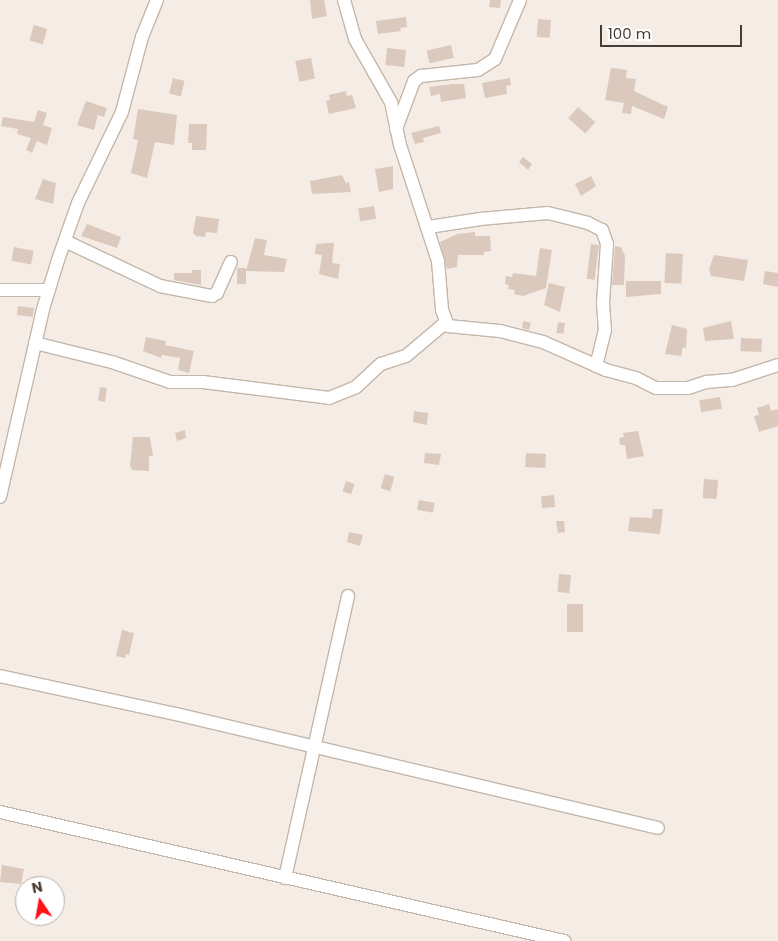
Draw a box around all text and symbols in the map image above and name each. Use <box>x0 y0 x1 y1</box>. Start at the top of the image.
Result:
scale bar <box>603 15 746 47</box>
text: 100 m <box>608 23 651 44</box>
north arrow <box>15 876 65 926</box>
text: N <box>30 876 44 898</box>

